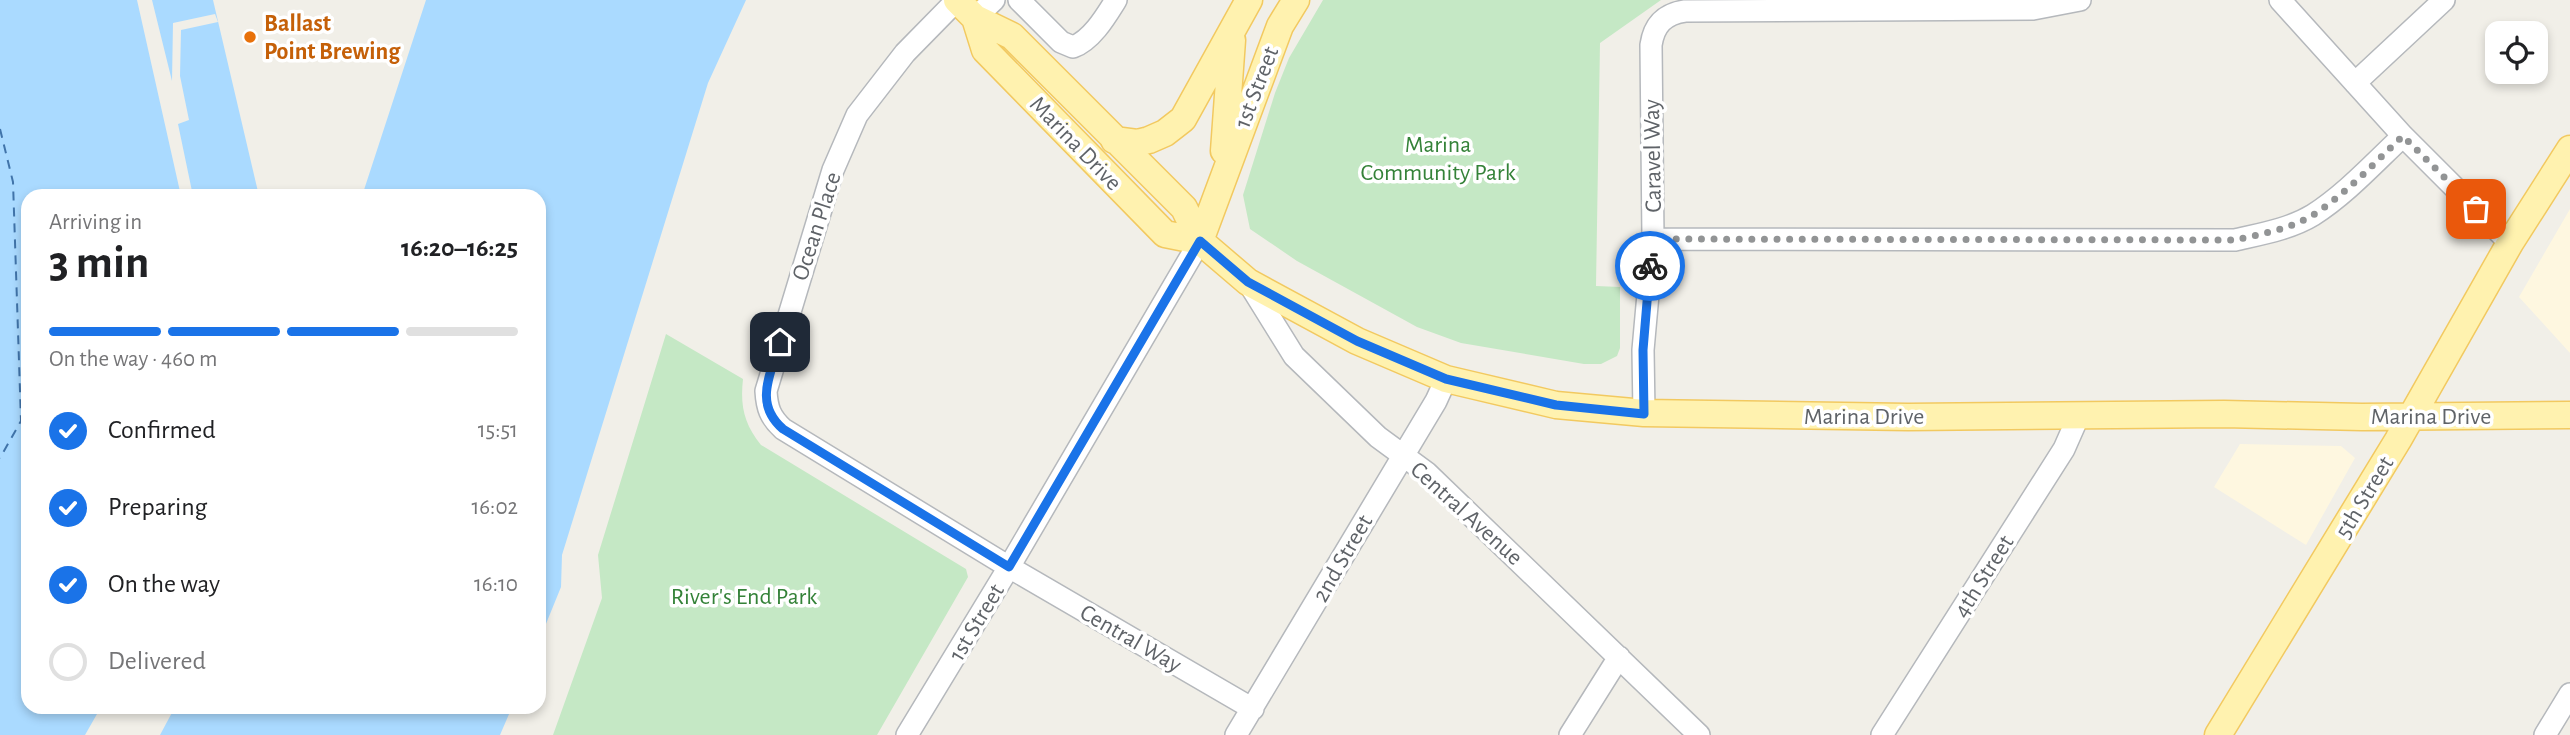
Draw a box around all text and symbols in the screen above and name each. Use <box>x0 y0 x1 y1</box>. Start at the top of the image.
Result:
place label: Ballast Point Brewing <box>264 12 401 64</box>
map controls <box>2485 21 2548 84</box>
button: locate <box>2485 21 2548 84</box>
marker: Ballast Point Brewing <box>242 29 258 45</box>
street label: 1st Street <box>1230 43 1284 131</box>
street label: Marina Drive <box>1025 92 1126 195</box>
street label: Caravel Way <box>1640 99 1666 213</box>
park label: Marina Community Park <box>1360 133 1516 185</box>
street label: Ocean Place <box>788 169 846 284</box>
pin <box>2446 179 2506 239</box>
icon: bag <box>2457 190 2495 228</box>
text: Arriving in <box>49 211 142 234</box>
courier <box>1615 231 1685 301</box>
text: 16:20–16:25 <box>401 235 518 261</box>
text: 3 min <box>49 240 149 286</box>
icon: bike <box>1631 247 1669 285</box>
pin <box>750 312 810 372</box>
icon: home <box>761 323 799 361</box>
text: On the way · 460 m <box>49 348 217 371</box>
street label: Marina Drive <box>1804 405 1924 429</box>
street label: Marina Drive <box>2371 405 2491 429</box>
icon: check <box>49 412 87 450</box>
text: Confirmed <box>108 417 216 443</box>
text: 15:51 <box>478 419 518 442</box>
street label: 5th Street <box>2331 452 2399 543</box>
street label: Central Avenue <box>1406 457 1527 570</box>
icon: check <box>49 489 87 527</box>
text: Preparing <box>108 494 207 520</box>
text: 16:02 <box>471 496 518 519</box>
street label: 2nd Street <box>1308 511 1377 606</box>
street label: 4th Street <box>1949 531 2019 622</box>
icon: check <box>49 566 87 604</box>
text: On the way <box>108 571 220 597</box>
text: 16:10 <box>474 573 518 596</box>
street label: 1st Street <box>945 580 1009 665</box>
park label: River's End Park <box>671 585 817 609</box>
street label: Central Way <box>1076 600 1185 677</box>
text: Delivered <box>108 648 206 674</box>

